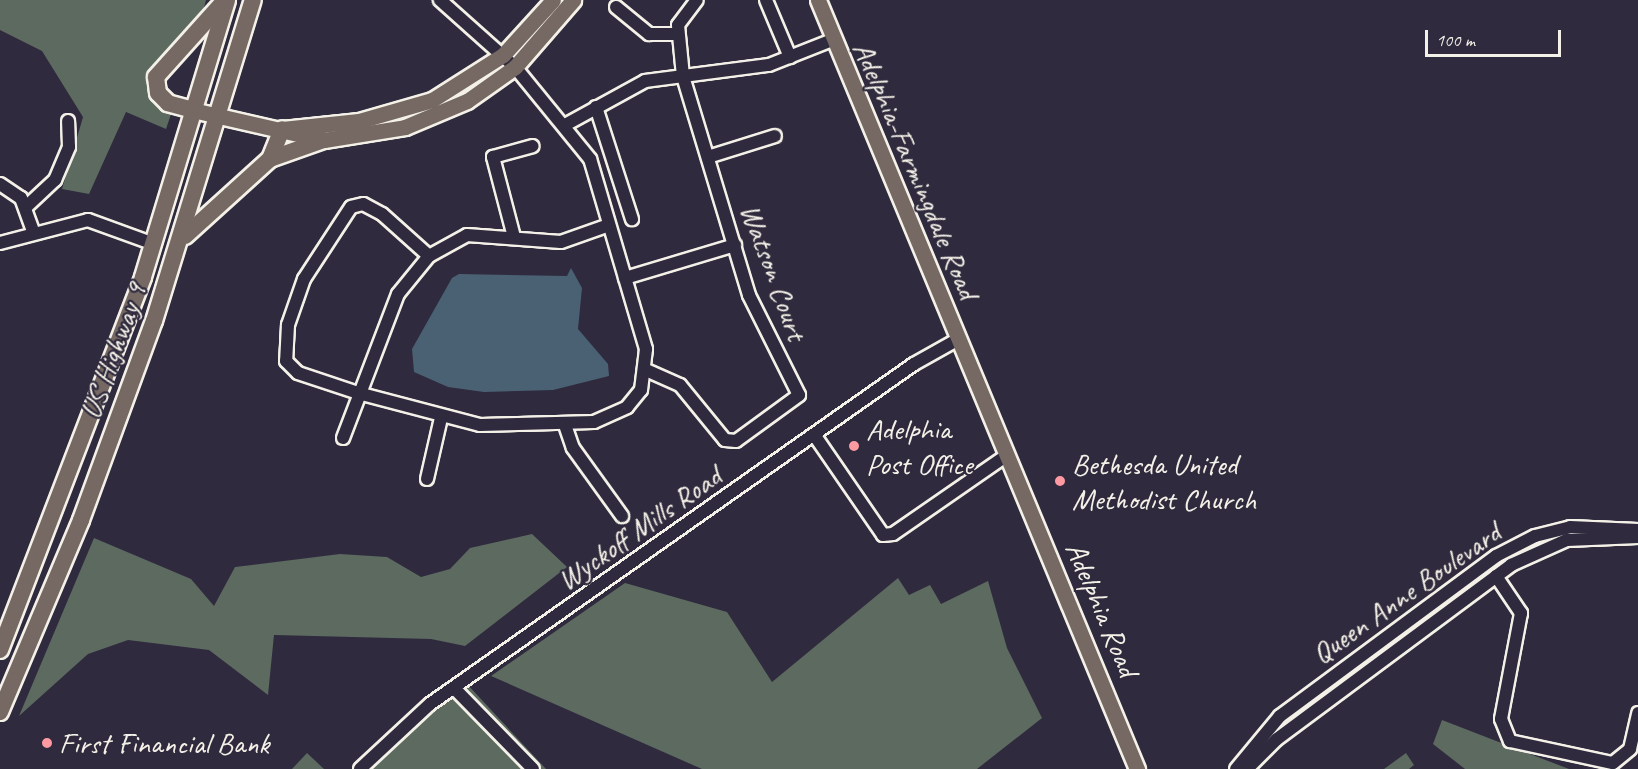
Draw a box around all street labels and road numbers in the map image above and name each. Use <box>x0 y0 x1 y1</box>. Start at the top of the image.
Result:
street label: Adelphia-Farmingdale Road <box>846 36 986 304</box>
street label: Watson Court <box>733 199 815 345</box>
street label: US Highway 9 <box>72 278 154 424</box>
street label: Wyckoff Mills Road <box>550 458 728 598</box>
street label: Queen Anne Boulevard <box>1304 514 1508 672</box>
street label: Adelphia Road <box>1058 536 1146 682</box>

